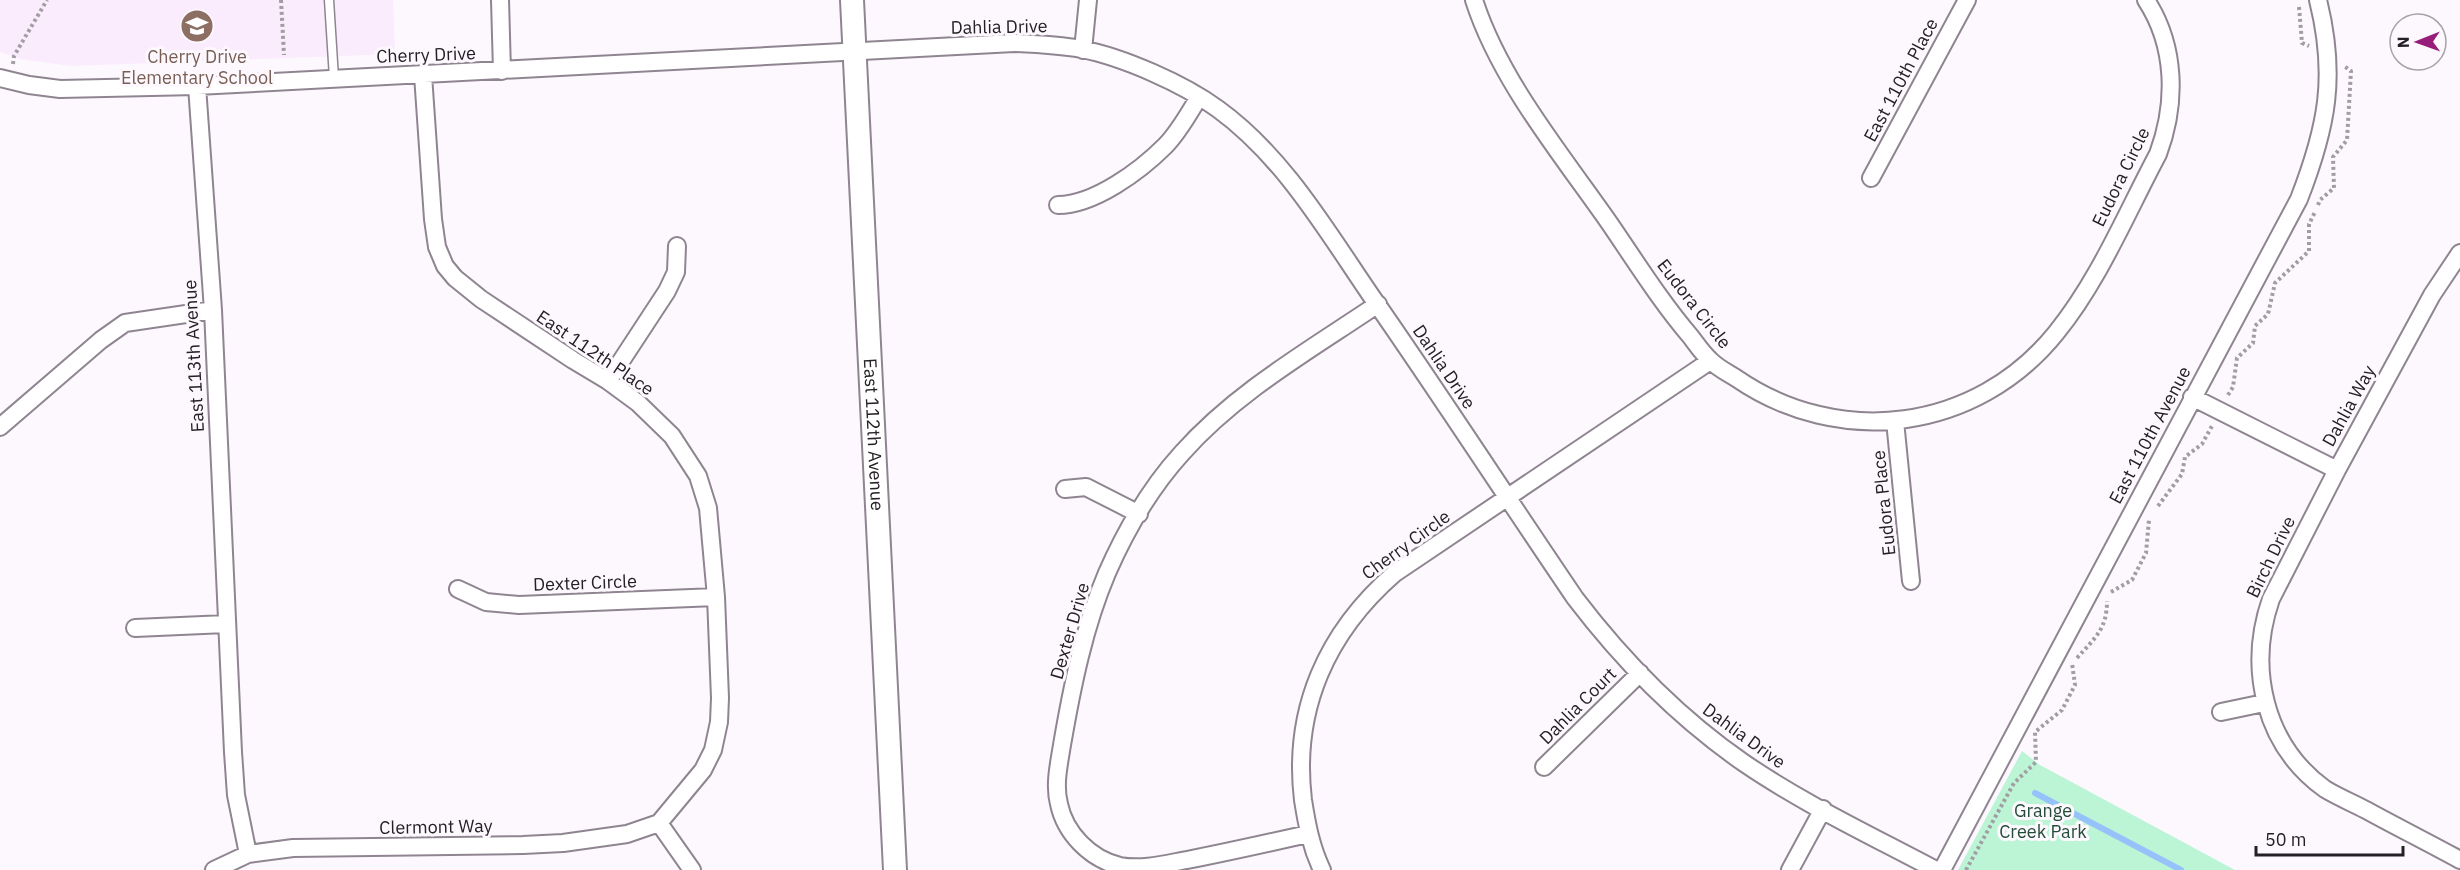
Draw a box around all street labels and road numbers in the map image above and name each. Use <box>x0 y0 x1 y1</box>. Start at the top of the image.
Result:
street label: Dahlia Drive <box>950 14 1048 39</box>
street label: East 110th Place <box>1858 14 1943 146</box>
street label: Cherry Drive <box>376 41 476 68</box>
street label: Eudora Circle <box>2087 123 2155 230</box>
street label: Eudora Circle <box>1652 254 1737 353</box>
street label: East 113th Avenue <box>178 279 209 433</box>
street label: East 112th Place <box>532 305 658 400</box>
street label: Dahlia Drive <box>1408 320 1481 413</box>
street label: East 112th Avenue <box>859 358 889 511</box>
street label: Dahlia Way <box>2317 361 2380 450</box>
street label: East 110th Avenue <box>2104 362 2196 508</box>
street label: Eudora Place <box>1867 449 1900 557</box>
street label: Cherry Circle <box>1357 505 1455 584</box>
street label: Birch Drive <box>2241 512 2300 601</box>
street label: Dexter Circle <box>533 569 637 596</box>
street label: Dexter Drive <box>1045 580 1094 682</box>
street label: Dahlia Court <box>1534 662 1621 749</box>
street label: Dahlia Drive <box>1698 698 1790 773</box>
street label: Clermont Way <box>379 814 493 839</box>

